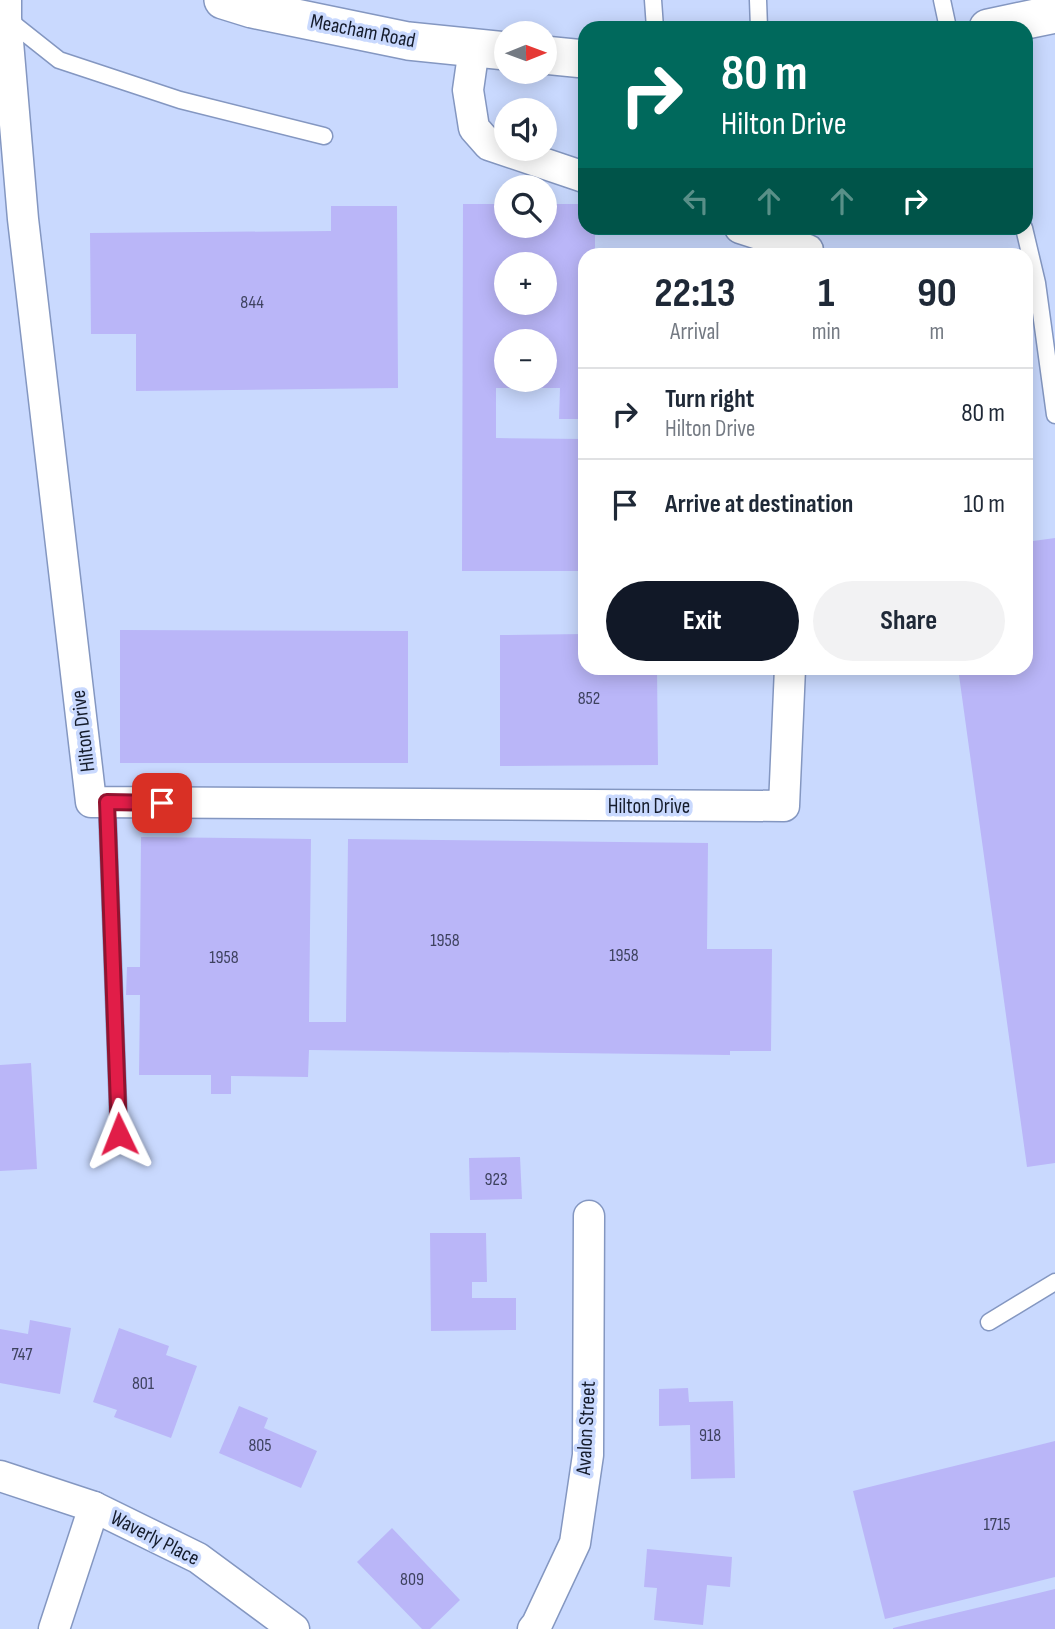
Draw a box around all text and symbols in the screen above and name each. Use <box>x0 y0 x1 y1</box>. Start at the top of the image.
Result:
street label: Meacham Road <box>308 9 418 53</box>
north arrow <box>494 21 556 84</box>
map controls <box>494 21 557 392</box>
text: 80 m <box>721 45 808 104</box>
icon: right <box>606 49 697 140</box>
button: sound <box>494 98 557 161</box>
text: Hilton Drive <box>721 105 847 144</box>
button: search <box>494 175 557 238</box>
icon: left <box>677 182 715 220</box>
icon: ahead <box>750 182 788 220</box>
icon: ahead <box>823 182 861 220</box>
icon: right <box>896 182 934 220</box>
button: + <box>494 252 557 315</box>
text: 22:13 <box>654 268 736 319</box>
text: 1 <box>818 268 834 319</box>
text: 90 <box>917 268 957 319</box>
house number: 844 <box>240 292 264 313</box>
text: Arrival <box>670 318 720 346</box>
text: min <box>812 318 841 346</box>
text: m <box>929 318 944 346</box>
button: − <box>494 329 557 392</box>
text: Turn right <box>665 384 754 415</box>
icon: right <box>606 395 644 433</box>
text: 80 m <box>961 398 1005 429</box>
text: Hilton Drive <box>665 415 755 443</box>
icon: arrive <box>606 486 644 524</box>
text: Arrive at destination <box>665 489 853 520</box>
text: 10 m <box>963 489 1005 520</box>
button: Exit <box>606 581 799 661</box>
button: Share <box>813 581 1005 661</box>
house number: 852 <box>578 688 600 709</box>
street label: Hilton Drive <box>66 689 100 773</box>
pin <box>132 773 192 833</box>
icon: arrive <box>143 784 181 822</box>
street label: Hilton Drive <box>608 794 690 819</box>
house number: 1958 <box>430 930 460 951</box>
house number: 1958 <box>609 945 639 966</box>
house number: 1958 <box>209 947 239 968</box>
position arrow <box>82 1097 156 1171</box>
house number: 923 <box>485 1169 508 1190</box>
house number: 747 <box>12 1344 33 1365</box>
house number: 801 <box>132 1373 155 1394</box>
street label: Avalon Street <box>571 1380 601 1477</box>
house number: 918 <box>699 1425 721 1446</box>
house number: 805 <box>248 1435 272 1456</box>
street label: Waverly Place <box>106 1505 204 1571</box>
house number: 1715 <box>983 1514 1011 1535</box>
house number: 809 <box>400 1569 424 1590</box>

